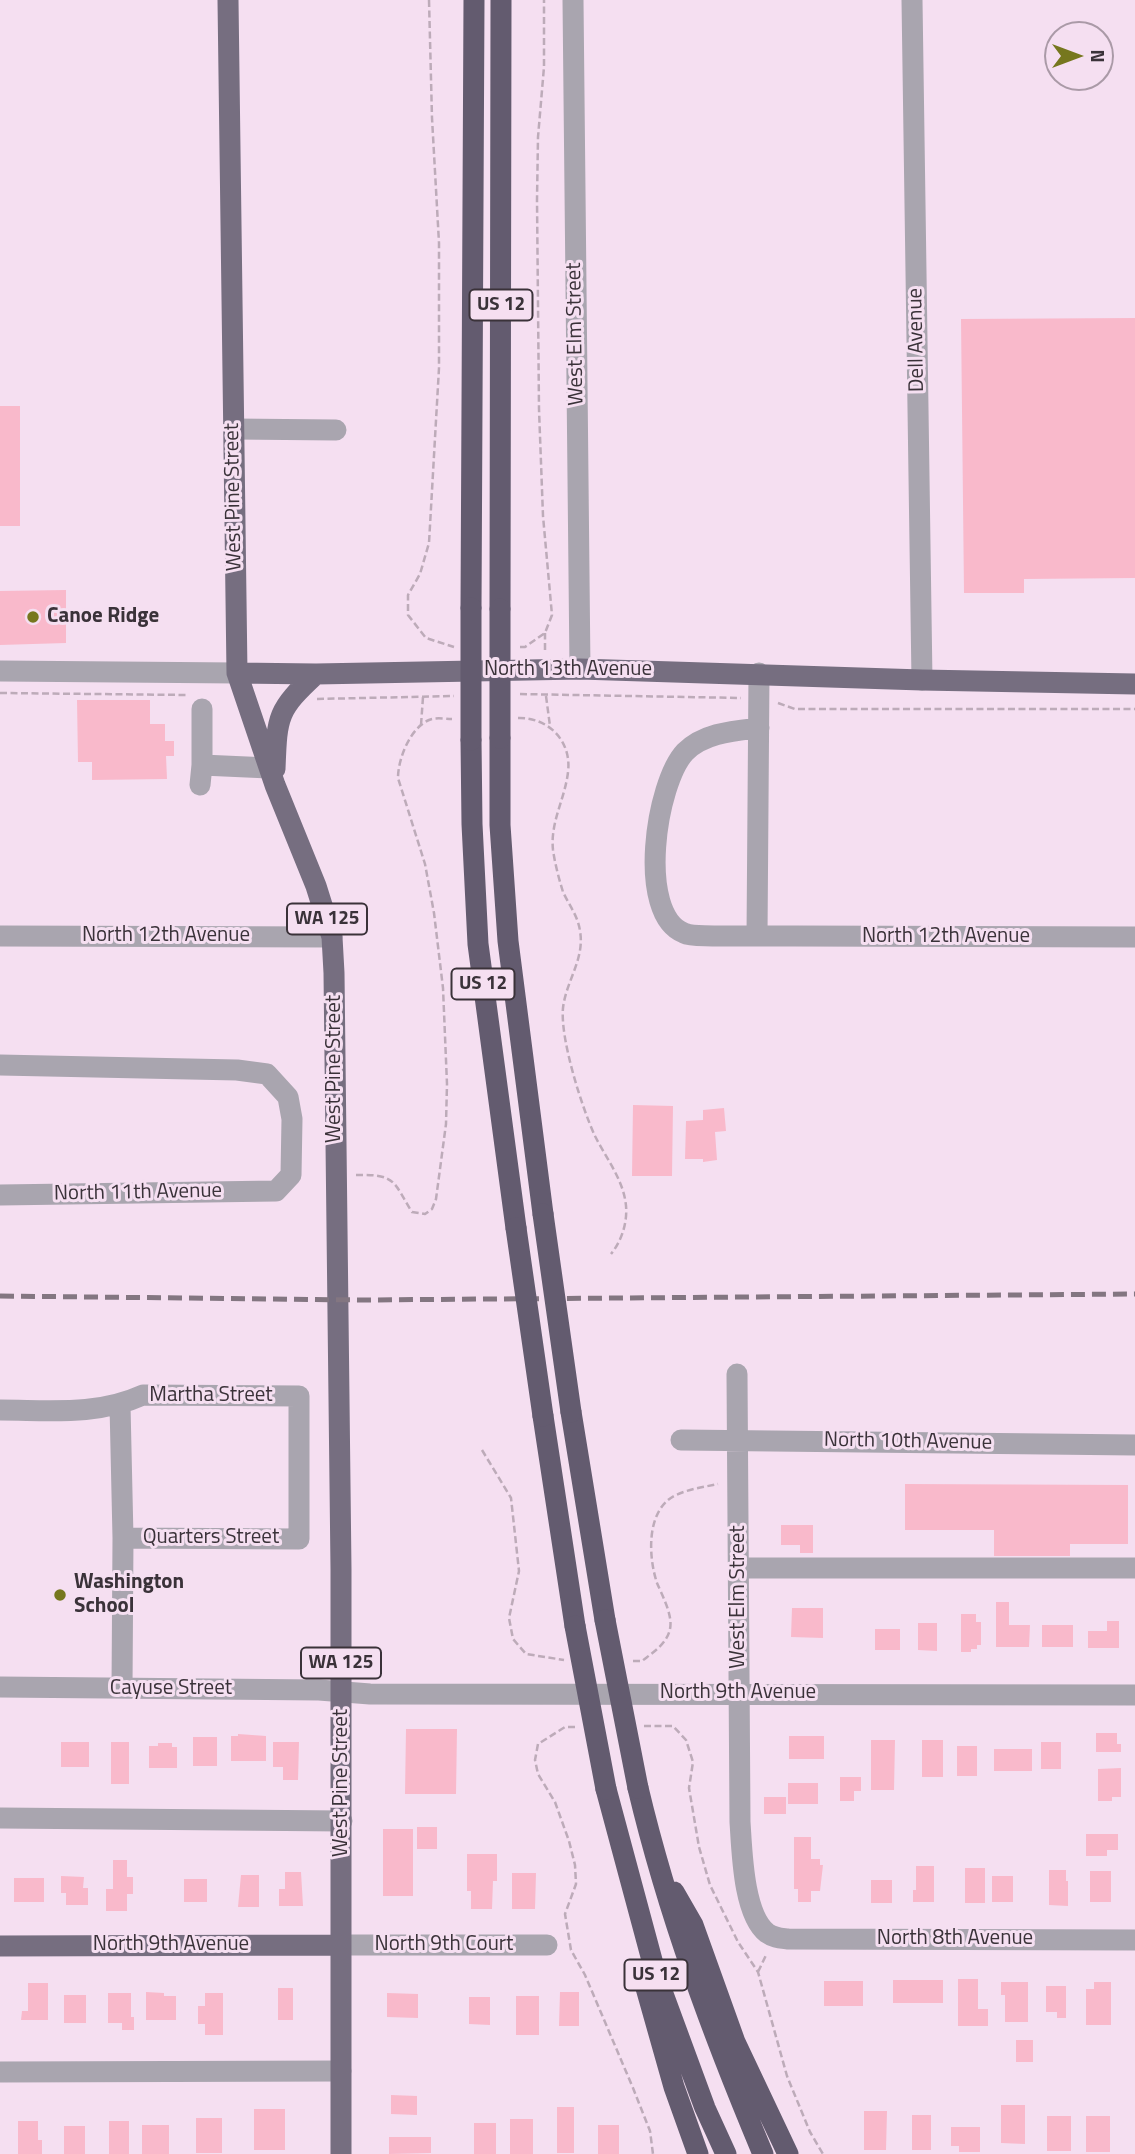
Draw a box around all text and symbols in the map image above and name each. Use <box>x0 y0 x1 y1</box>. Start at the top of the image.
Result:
north arrow <box>1044 21 1114 91</box>
text: N <box>1084 49 1113 63</box>
street label: West Elm Street <box>562 262 590 406</box>
street label: Dell Avenue <box>903 288 931 392</box>
road number: US 12 <box>470 290 532 320</box>
street label: West Pine Street <box>220 423 248 571</box>
place label: Canoe Ridge <box>47 604 159 630</box>
marker: Canoe Ridge <box>25 609 41 625</box>
street label: North 13th Avenue <box>484 657 652 683</box>
road number: WA 125 <box>287 903 367 934</box>
street label: North 12th Avenue <box>82 923 250 949</box>
street label: North 12th Avenue <box>862 924 1030 950</box>
road number: US 12 <box>452 968 514 1000</box>
street label: West Pine Street <box>322 995 348 1143</box>
street label: North 11th Avenue <box>54 1179 222 1207</box>
street label: Martha Street <box>149 1383 273 1409</box>
street label: North 10th Avenue <box>824 1428 992 1456</box>
street label: Quarters Street <box>143 1525 279 1551</box>
street label: West Elm Street <box>726 1525 752 1669</box>
place label: Washington School <box>74 1570 184 1620</box>
marker: Washington School <box>52 1587 68 1603</box>
road number: WA 125 <box>301 1648 381 1679</box>
street label: Cayuse Street <box>110 1676 232 1702</box>
street label: North 9th Avenue <box>660 1680 816 1706</box>
street label: West Pine Street <box>329 1709 355 1857</box>
street label: North 8th Avenue <box>877 1926 1033 1952</box>
street label: North 9th Avenue <box>93 1932 249 1958</box>
street label: North 9th Court <box>375 1932 513 1958</box>
road number: US 12 <box>624 1960 688 1991</box>

